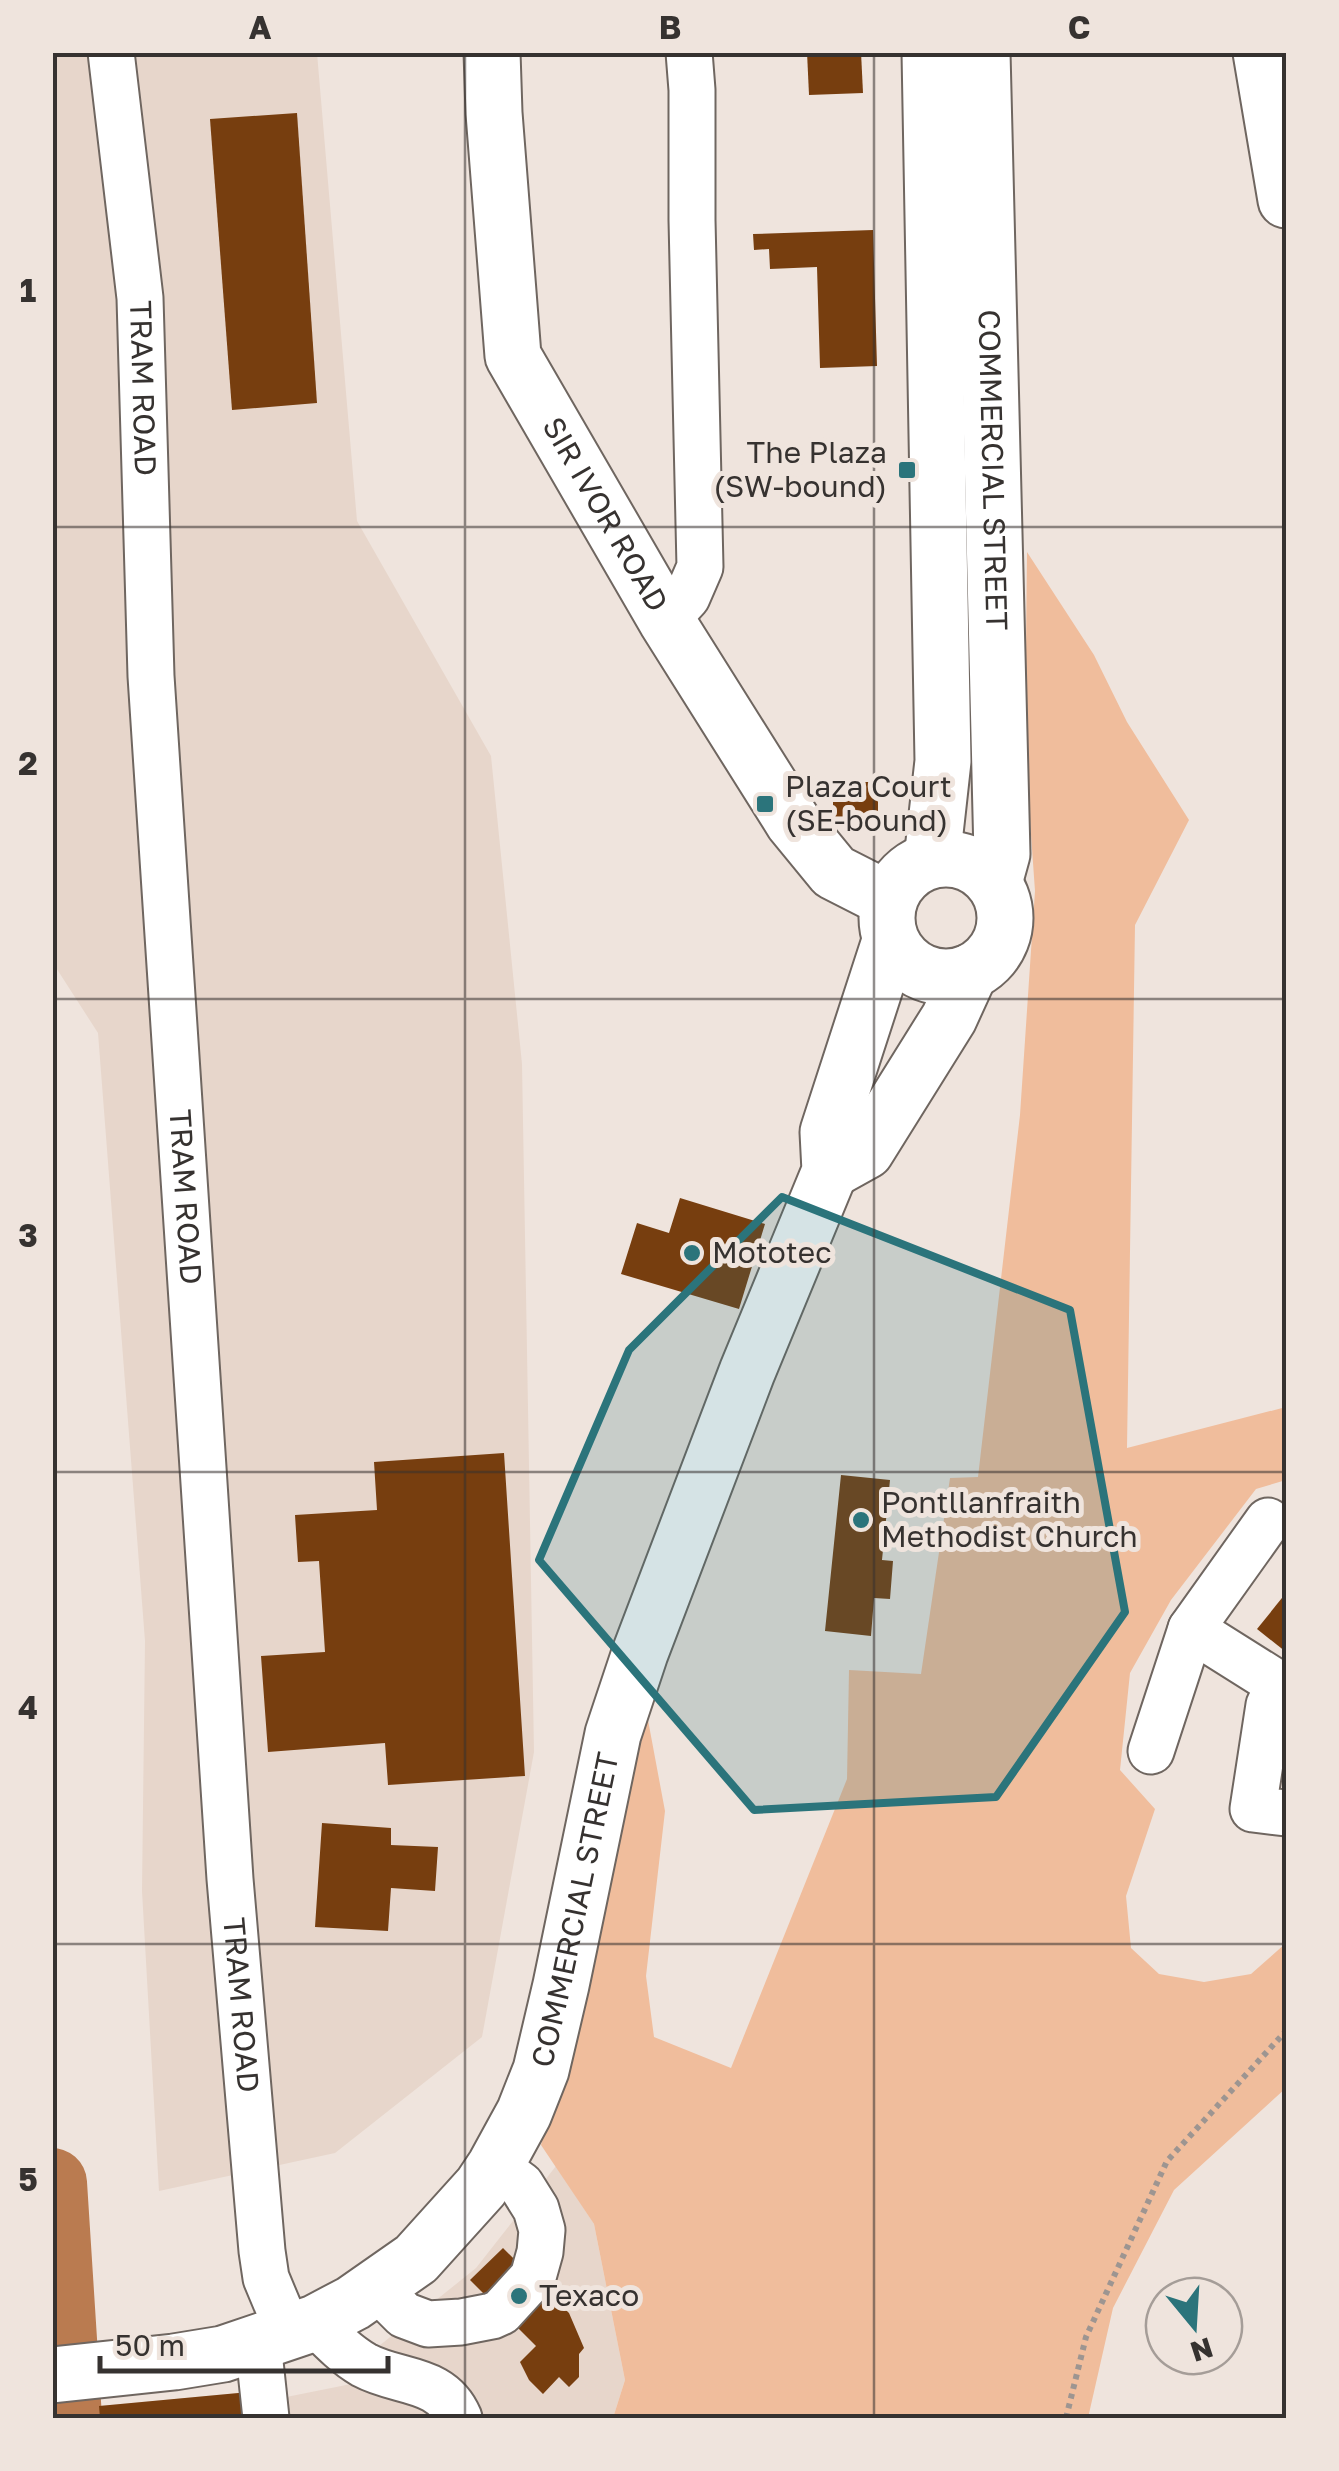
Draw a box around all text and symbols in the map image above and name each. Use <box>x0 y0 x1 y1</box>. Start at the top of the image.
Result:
text: A <box>249 8 272 46</box>
text: B <box>659 8 681 46</box>
text: C <box>1068 8 1090 46</box>
text: 1 <box>20 271 36 309</box>
street label: TRAM ROAD <box>123 300 164 476</box>
street label: COMMERCIAL STREET <box>971 309 1015 631</box>
street label: SIR IVOR ROAD <box>535 410 676 618</box>
place label: The Plaza (SW-bound) <box>714 434 887 504</box>
marker: The Plaza (SW-bound) <box>896 459 918 481</box>
text: 2 <box>18 744 38 782</box>
place label: Plaza Court (SE-bound) <box>785 768 952 838</box>
marker: Plaza Court (SE-bound) <box>754 793 776 815</box>
street label: TRAM ROAD <box>162 1108 210 1286</box>
text: 3 <box>18 1216 38 1254</box>
place label: Mototec <box>712 1234 832 1270</box>
marker: Mototec <box>681 1242 703 1264</box>
place label: Pontllanfraith Methodist Church <box>881 1484 1138 1554</box>
marker: Pontllanfraith Methodist Church <box>850 1509 872 1531</box>
text: 4 <box>18 1688 38 1726</box>
street label: COMMERCIAL STREET <box>523 1749 626 2071</box>
street label: TRAM ROAD <box>216 1916 267 2094</box>
text: 5 <box>18 2160 38 2198</box>
north arrow <box>1144 2276 1244 2376</box>
place label: Texaco <box>539 2277 639 2313</box>
marker: Texaco <box>508 2285 530 2307</box>
scale bar <box>100 2311 388 2373</box>
text: 50 m <box>115 2327 185 2363</box>
text: N <box>1187 2331 1217 2369</box>

